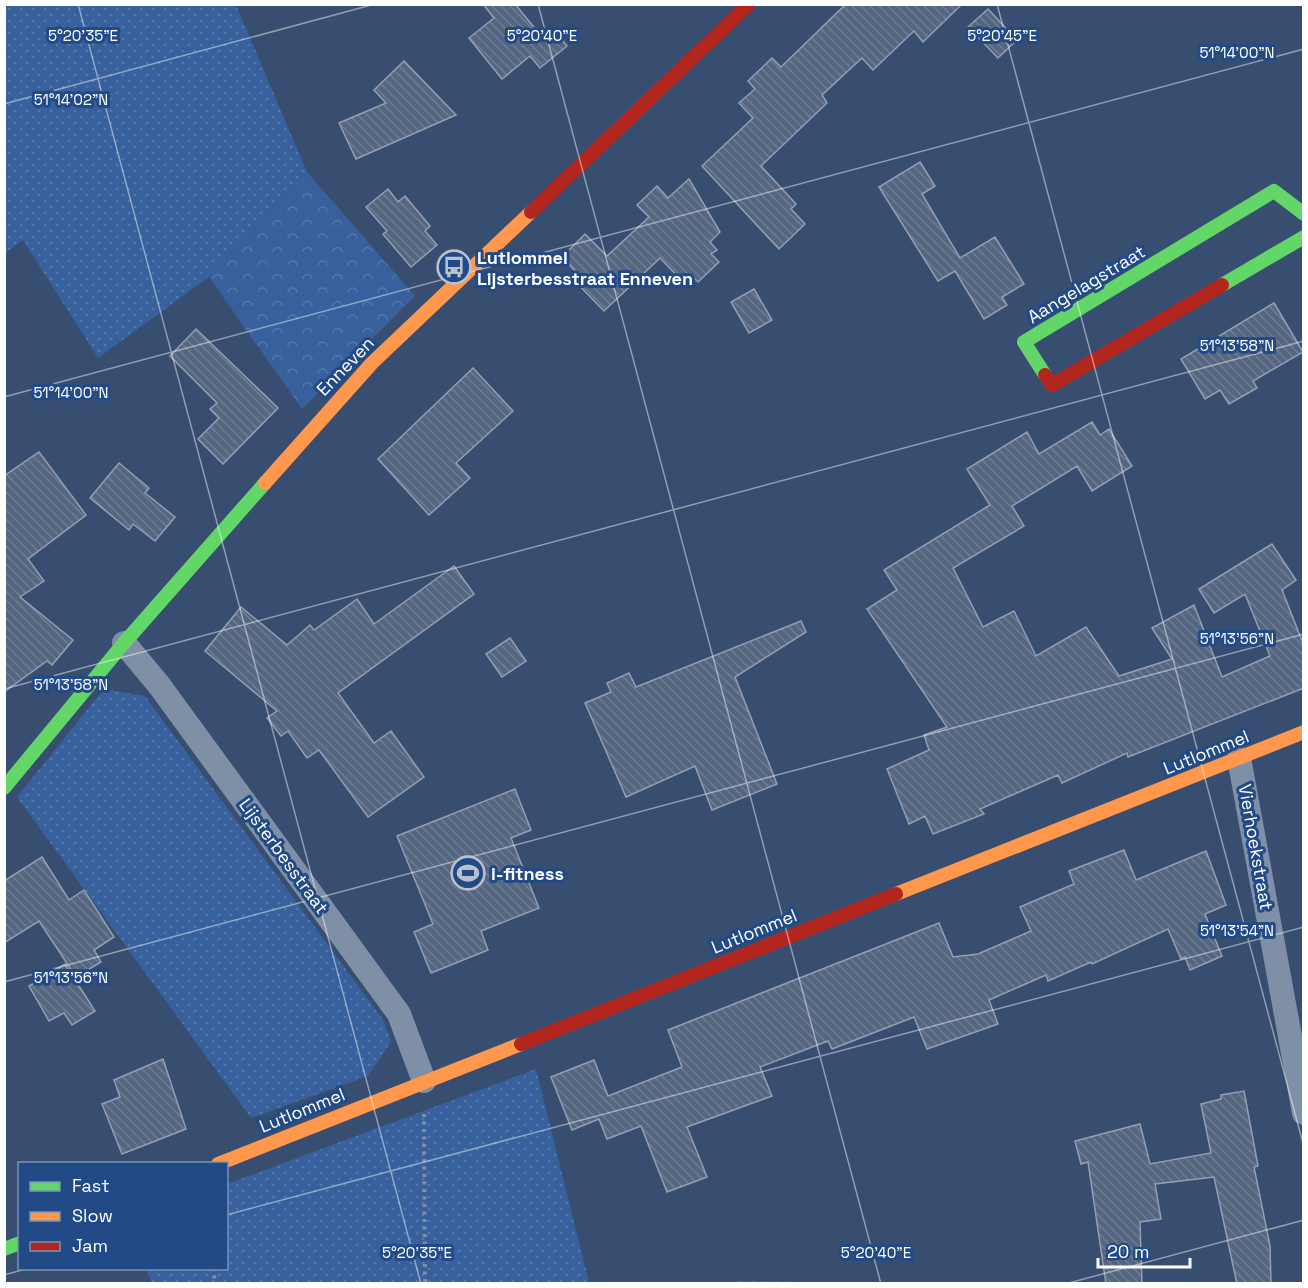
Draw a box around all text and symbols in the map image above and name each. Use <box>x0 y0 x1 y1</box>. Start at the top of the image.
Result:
text: 5°20'35"E <box>48 26 118 45</box>
text: 5°20'40"E <box>507 26 577 45</box>
text: 5°20'45"E <box>967 26 1037 45</box>
text: 51°14'00"N <box>1199 43 1275 62</box>
text: 51°14'02"N <box>34 90 108 109</box>
street label: Aangelagstraat <box>1023 240 1149 328</box>
place label: Lutlommel Lijsterbesstraat Enneven <box>477 246 693 290</box>
bus stop icon: Lutlommel Lijsterbesstraat Enneven <box>436 249 472 285</box>
street label: Enneven <box>311 332 379 400</box>
text: 51°13'58"N <box>1200 336 1274 355</box>
text: 51°14'00"N <box>33 383 109 402</box>
text: 51°13'56"N <box>1200 629 1274 648</box>
text: 51°13'58"N <box>34 675 108 694</box>
street label: Lutlommel <box>1160 724 1252 780</box>
street label: Vierhoekstraat <box>1234 782 1278 912</box>
street label: Lijsterbesstraat <box>234 794 334 918</box>
sports icon: i-fitness <box>450 855 486 891</box>
place label: i-fitness <box>491 862 564 885</box>
street label: Lutlommel <box>708 903 800 959</box>
text: 51°13'54"N <box>1200 921 1274 940</box>
text: 51°13'56"N <box>34 968 108 987</box>
street label: Lutlommel <box>256 1082 348 1138</box>
legend <box>18 1162 228 1270</box>
text: Fast <box>72 1174 109 1197</box>
text: Slow <box>72 1204 113 1227</box>
scale bar <box>1098 1231 1190 1269</box>
text: Jam <box>72 1234 108 1257</box>
text: 20 m <box>1107 1240 1150 1263</box>
text: 5°20'35"E <box>382 1243 452 1262</box>
text: 5°20'40"E <box>841 1243 911 1262</box>

